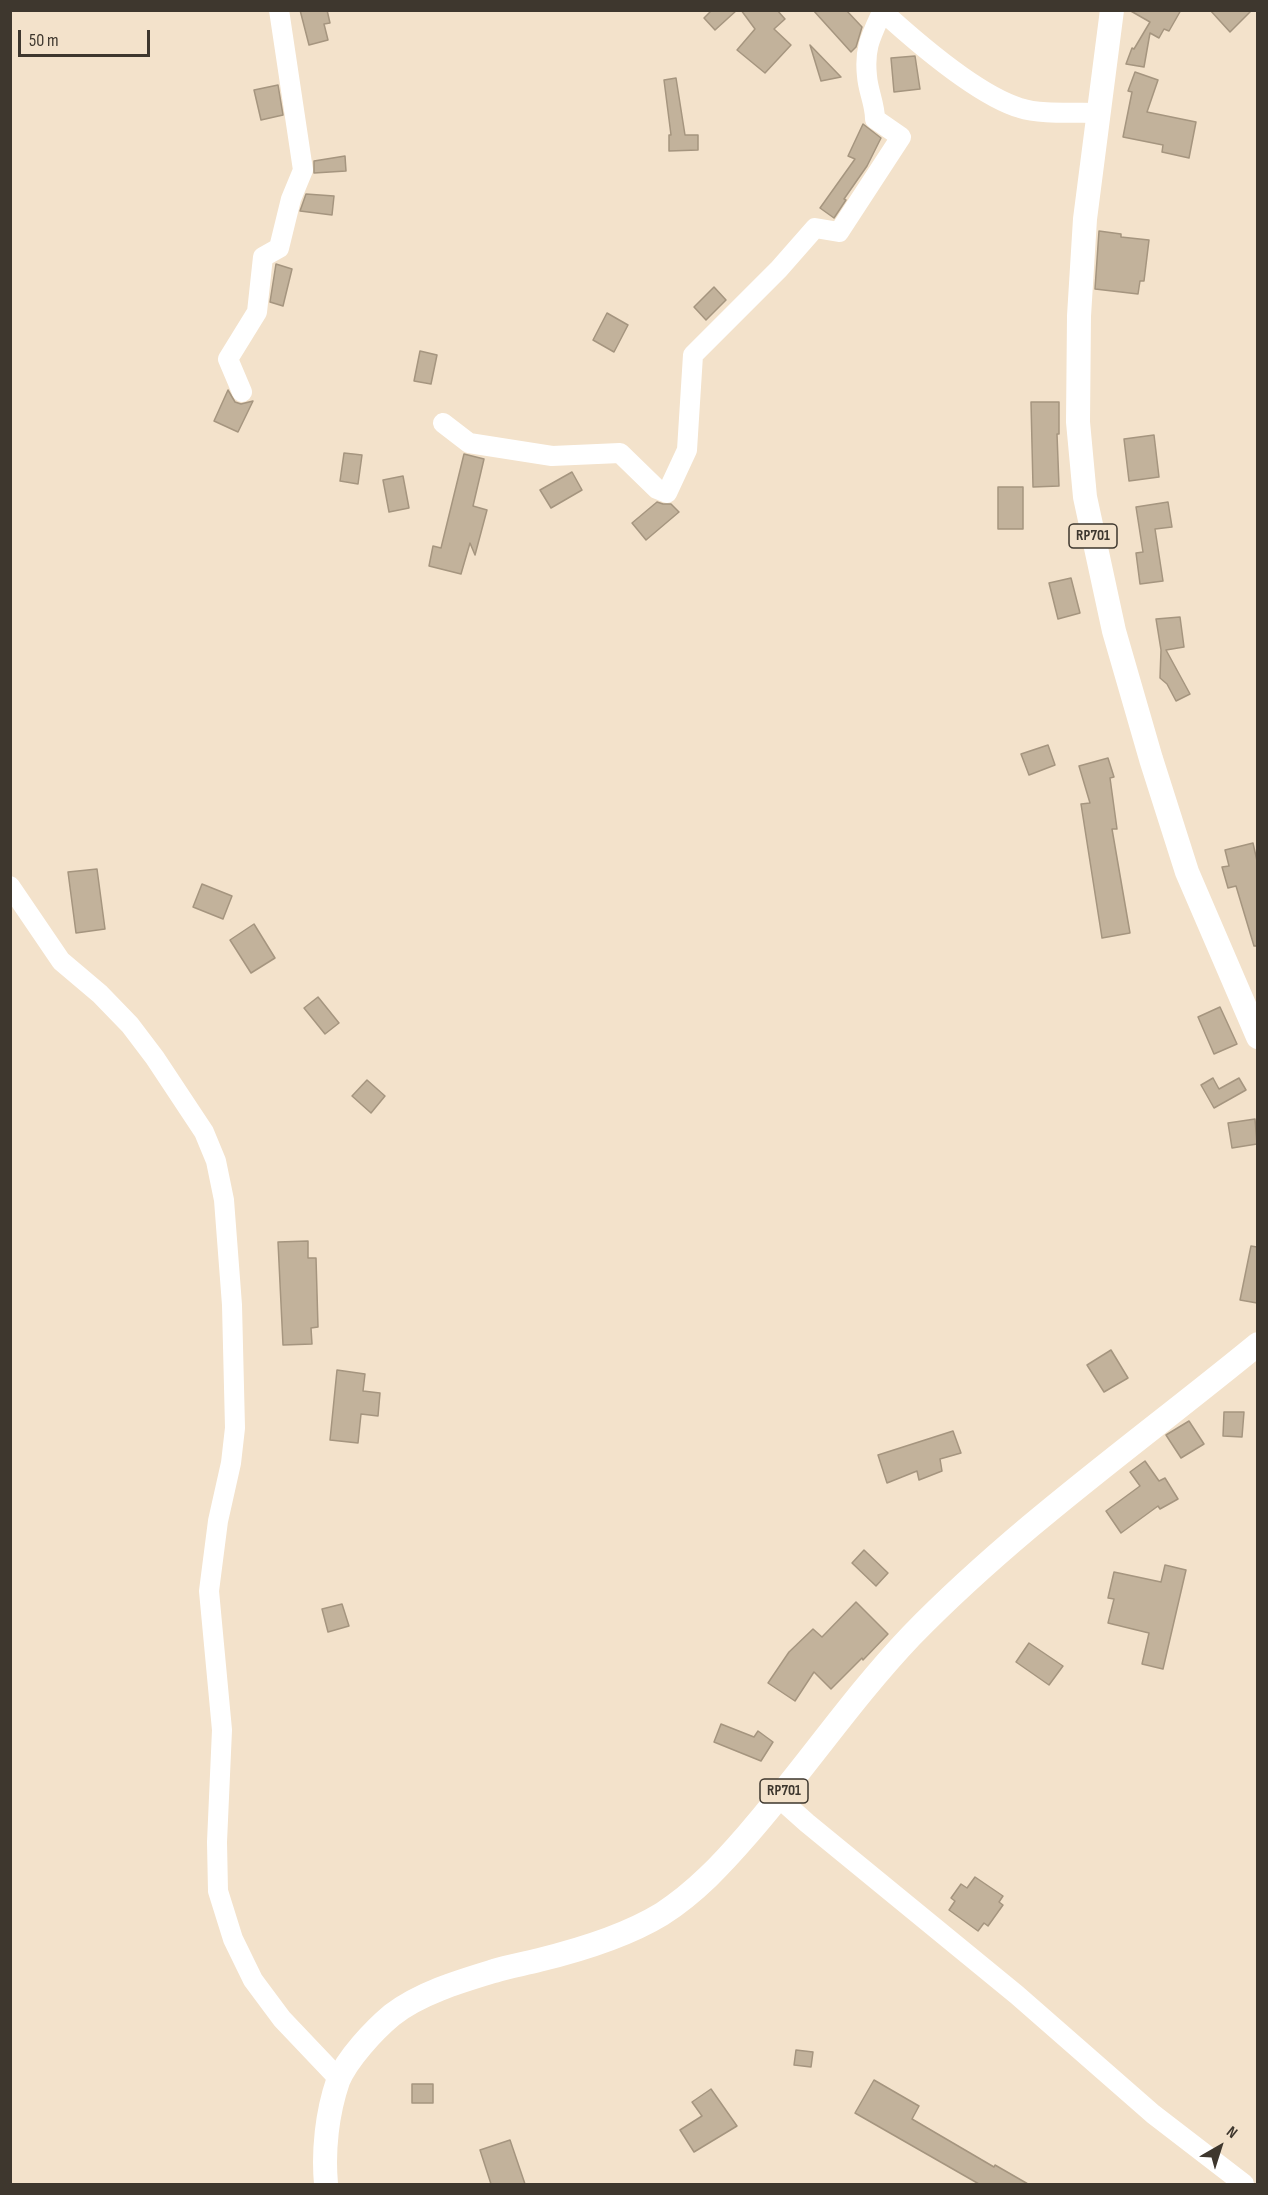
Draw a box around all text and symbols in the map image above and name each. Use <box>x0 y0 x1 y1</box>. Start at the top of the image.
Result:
scale bar <box>21 18 153 56</box>
text: 50 m <box>29 30 59 51</box>
road number: RP701 <box>1069 524 1117 548</box>
road number: RP701 <box>760 1779 808 1803</box>
north arrow <box>1190 2117 1250 2177</box>
text: N <box>1222 2123 1241 2143</box>

